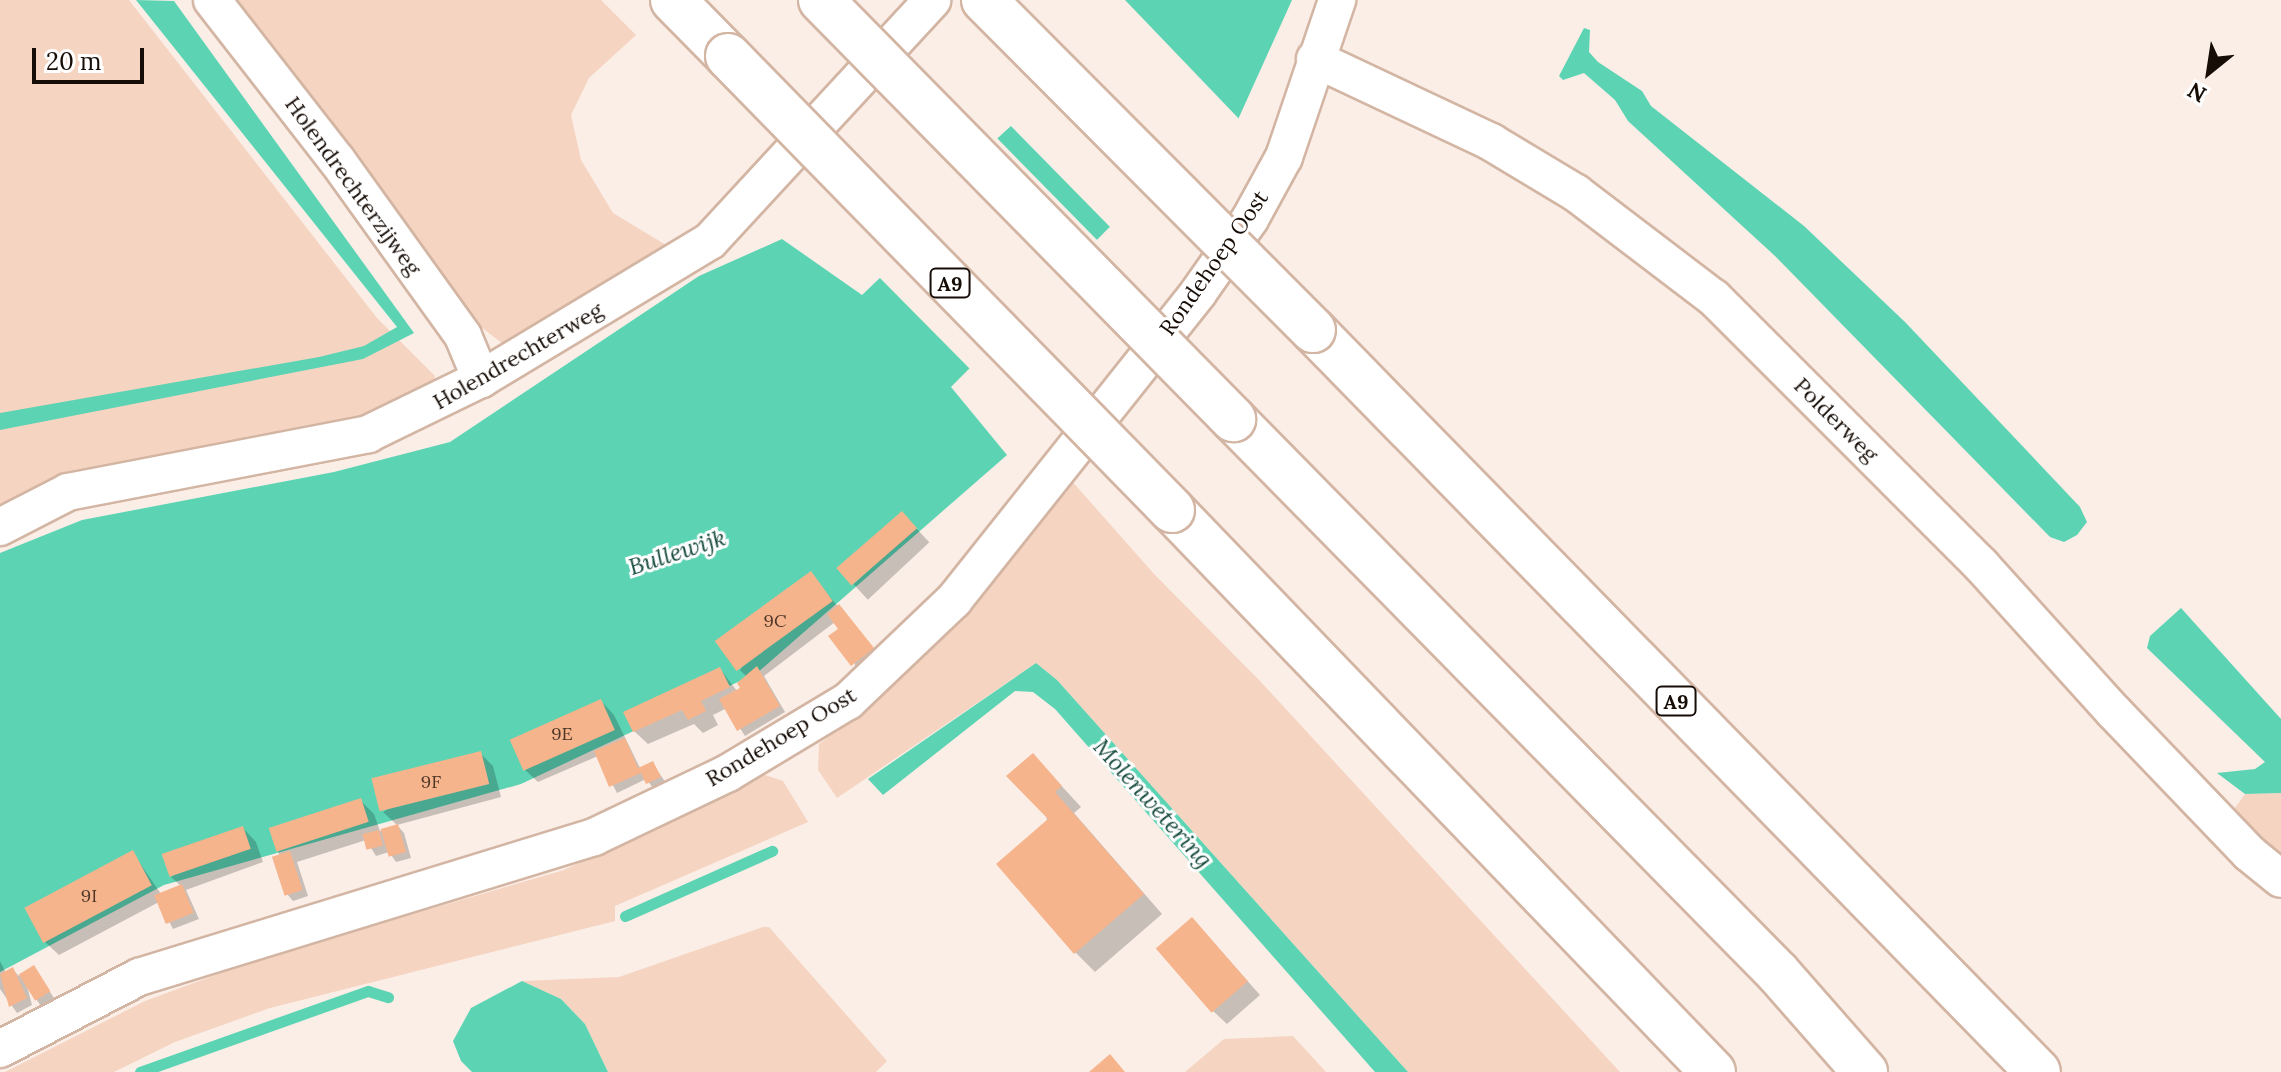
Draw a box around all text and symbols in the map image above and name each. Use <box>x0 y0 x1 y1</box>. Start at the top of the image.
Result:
scale bar <box>36 32 148 82</box>
north arrow <box>2169 32 2249 112</box>
text: 20 m <box>46 46 102 77</box>
text: N <box>2183 76 2211 109</box>
street label: Holendrechterzijweg <box>279 92 427 280</box>
street label: Rondehoep Oost <box>1154 185 1274 341</box>
road number: A9 <box>928 267 972 299</box>
street label: Holendrechterweg <box>429 297 607 415</box>
street label: Polderweg <box>1788 372 1884 468</box>
water label: Bullewijk <box>625 523 729 581</box>
house number: 9C <box>764 610 786 632</box>
street label: Rondehoep Oost <box>701 682 861 792</box>
road number: A9 <box>1654 685 1698 717</box>
house number: 9E <box>551 723 573 745</box>
water label: Molenwetering <box>1087 732 1219 874</box>
house number: 9F <box>421 771 441 793</box>
house number: 9I <box>81 885 97 907</box>

